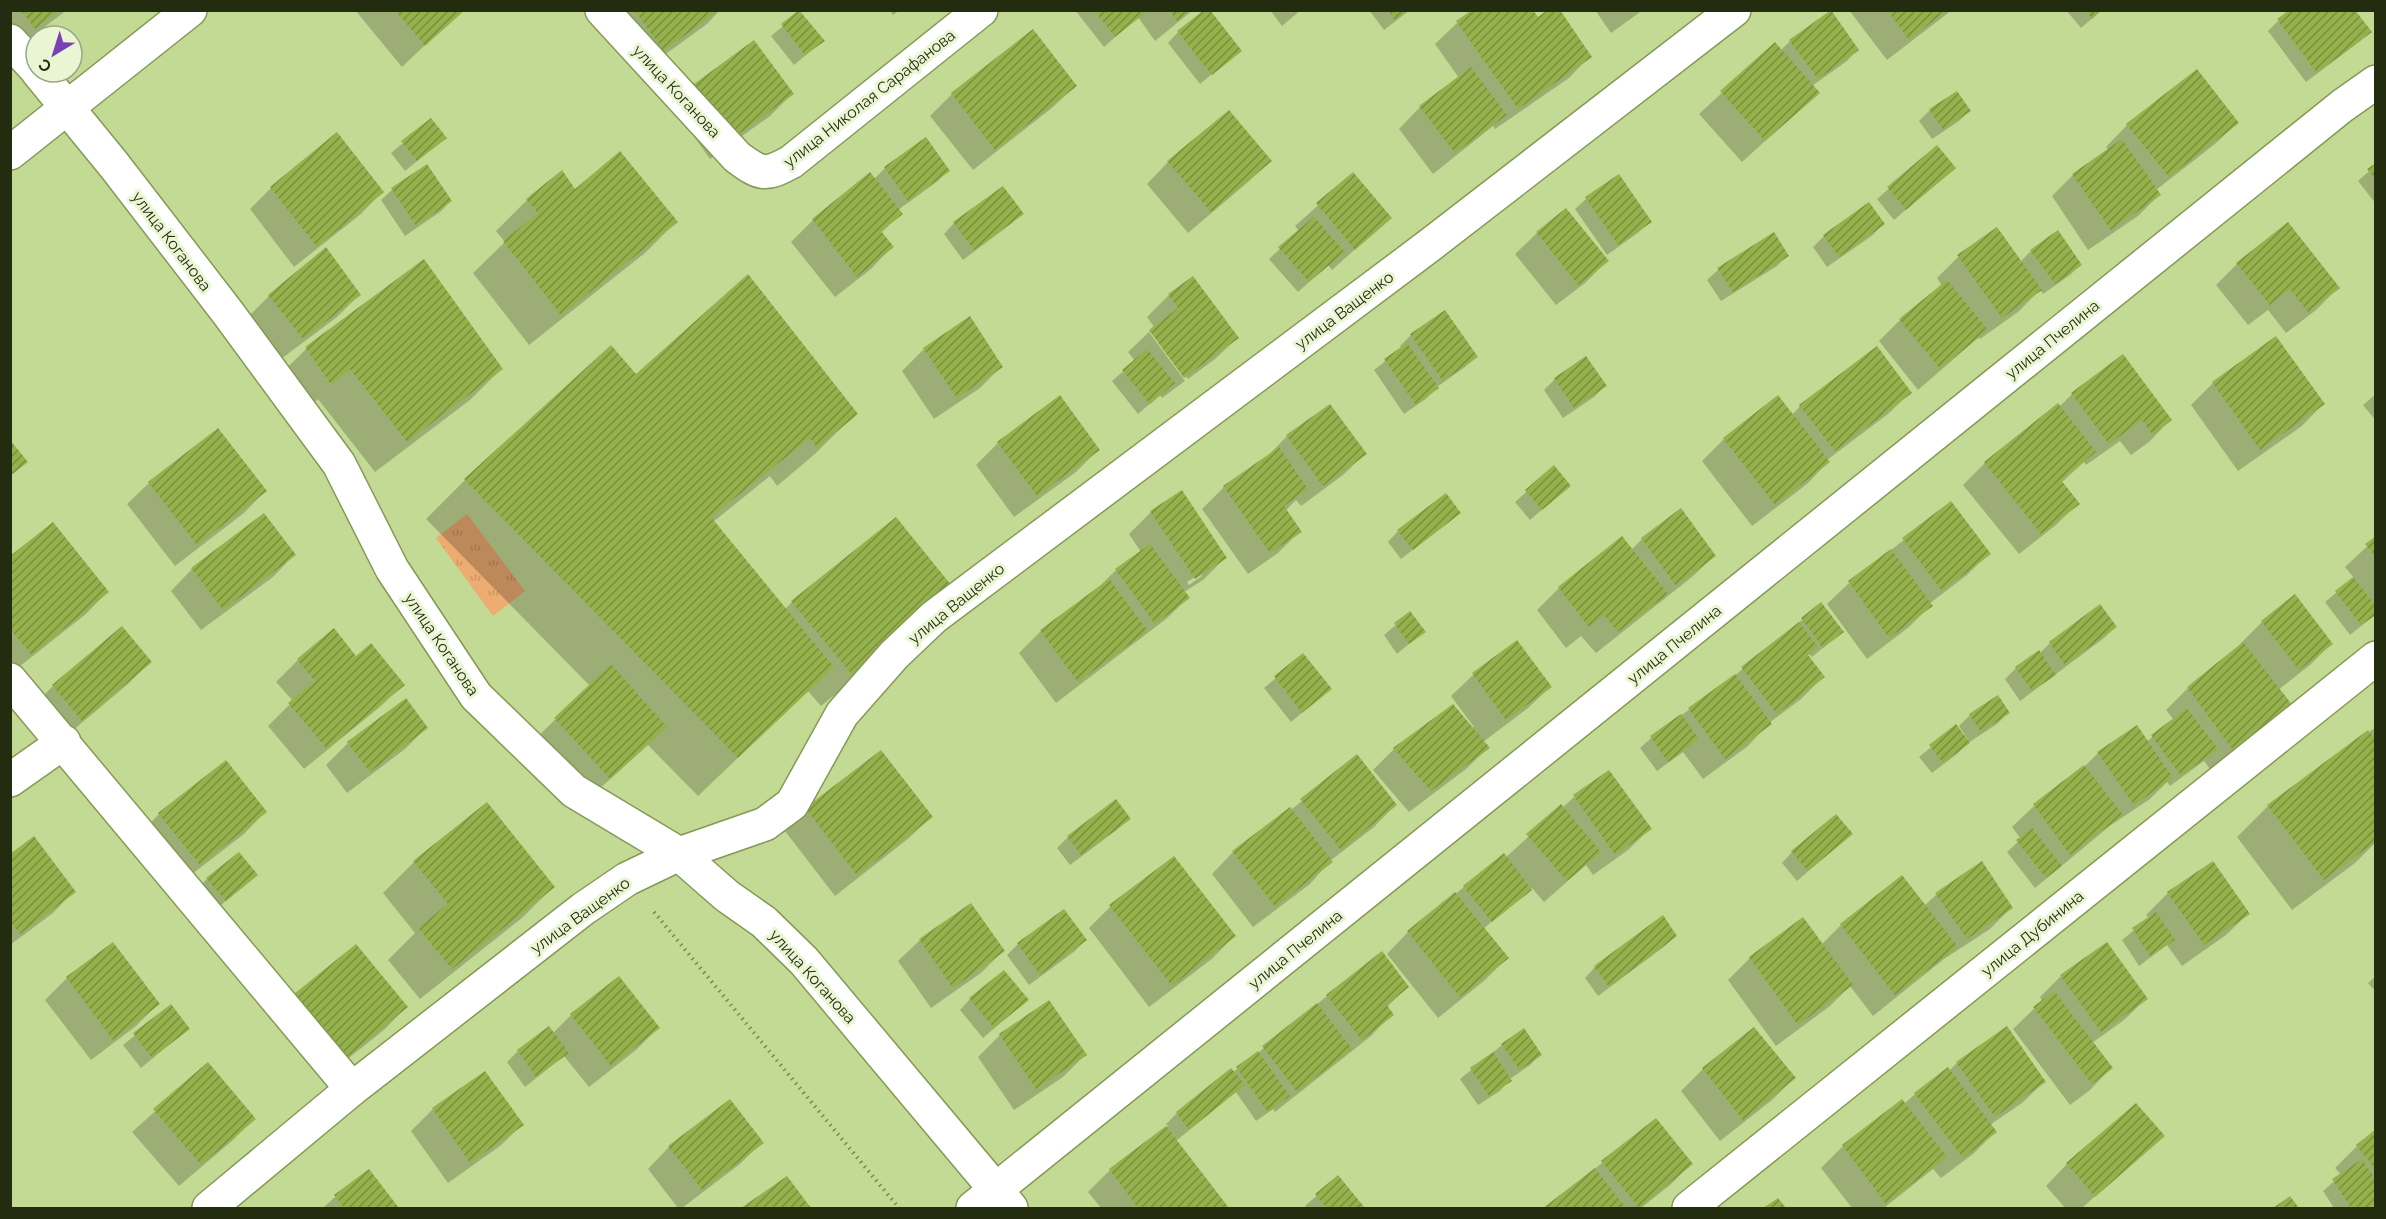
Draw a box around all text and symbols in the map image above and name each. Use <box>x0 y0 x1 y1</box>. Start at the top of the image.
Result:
north arrow <box>24 24 84 84</box>
street label: улица Николая Сарафанова <box>780 25 959 171</box>
street label: улица Коганова <box>629 41 724 142</box>
text: С <box>35 55 55 76</box>
street label: улица Коганова <box>128 188 215 295</box>
street label: улица Ващенко <box>1291 267 1397 354</box>
street label: улица Пчелина <box>2002 296 2103 383</box>
street label: улица Ващенко <box>904 559 1008 648</box>
street label: улица Коганова <box>400 589 483 699</box>
street label: улица Пчелина <box>1624 601 1725 688</box>
street label: улица Ващенко <box>527 873 634 958</box>
street label: улица Дубинина <box>1977 886 2087 980</box>
street label: улица Пчелина <box>1245 906 1346 993</box>
street label: улица Коганова <box>765 925 860 1027</box>

